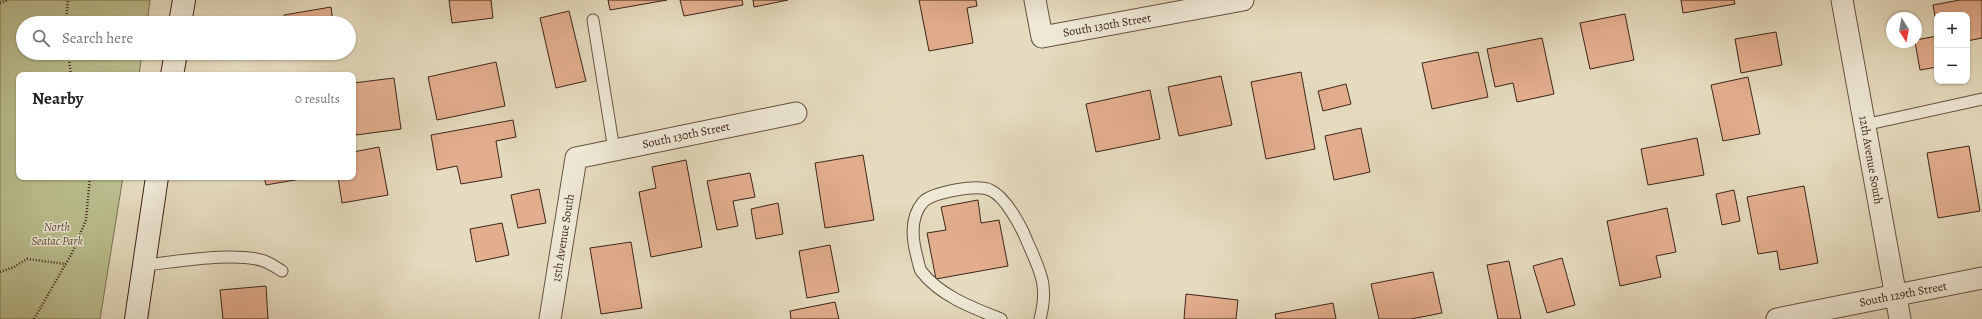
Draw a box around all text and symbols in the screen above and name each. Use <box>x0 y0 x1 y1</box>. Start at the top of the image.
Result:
street label: South 130th Street <box>1062 9 1152 41</box>
north arrow <box>1886 12 1922 48</box>
map controls <box>1934 12 1970 84</box>
button: + <box>1934 12 1970 48</box>
search box <box>16 16 356 60</box>
icon: search <box>30 27 52 49</box>
text: Search here <box>62 28 133 48</box>
button: − <box>1934 48 1970 84</box>
text: Nearby <box>32 87 83 110</box>
text: 0 results <box>295 90 340 107</box>
street label: 12th Avenue South <box>1855 114 1887 206</box>
street label: South 130th Street <box>641 118 731 152</box>
street label: 15th Avenue South <box>548 192 578 283</box>
park label: North Seatac Park <box>31 219 83 249</box>
street label: South 129th Street <box>1858 278 1948 310</box>

